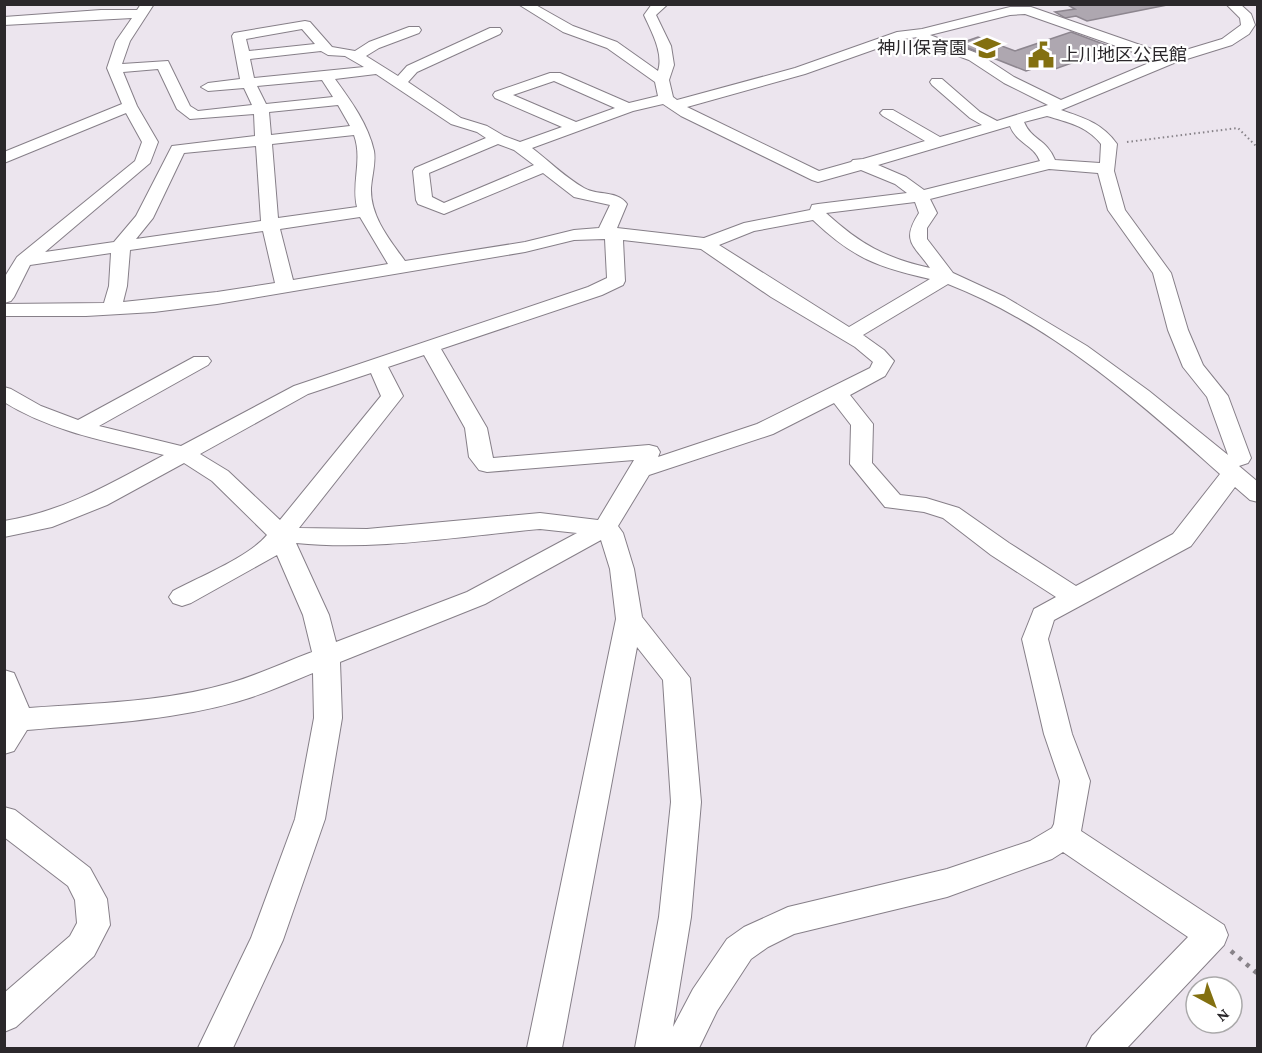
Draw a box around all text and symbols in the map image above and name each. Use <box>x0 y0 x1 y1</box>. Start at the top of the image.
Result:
school or university icon: 神川保育園 <box>972 33 1002 63</box>
place label: 神川保育園 <box>877 38 967 58</box>
public building icon: 上川地区公民館 <box>1026 40 1056 70</box>
place label: 上川地区公民館 <box>1061 45 1187 65</box>
north arrow <box>1184 975 1244 1035</box>
text: N <box>1214 1006 1233 1026</box>

